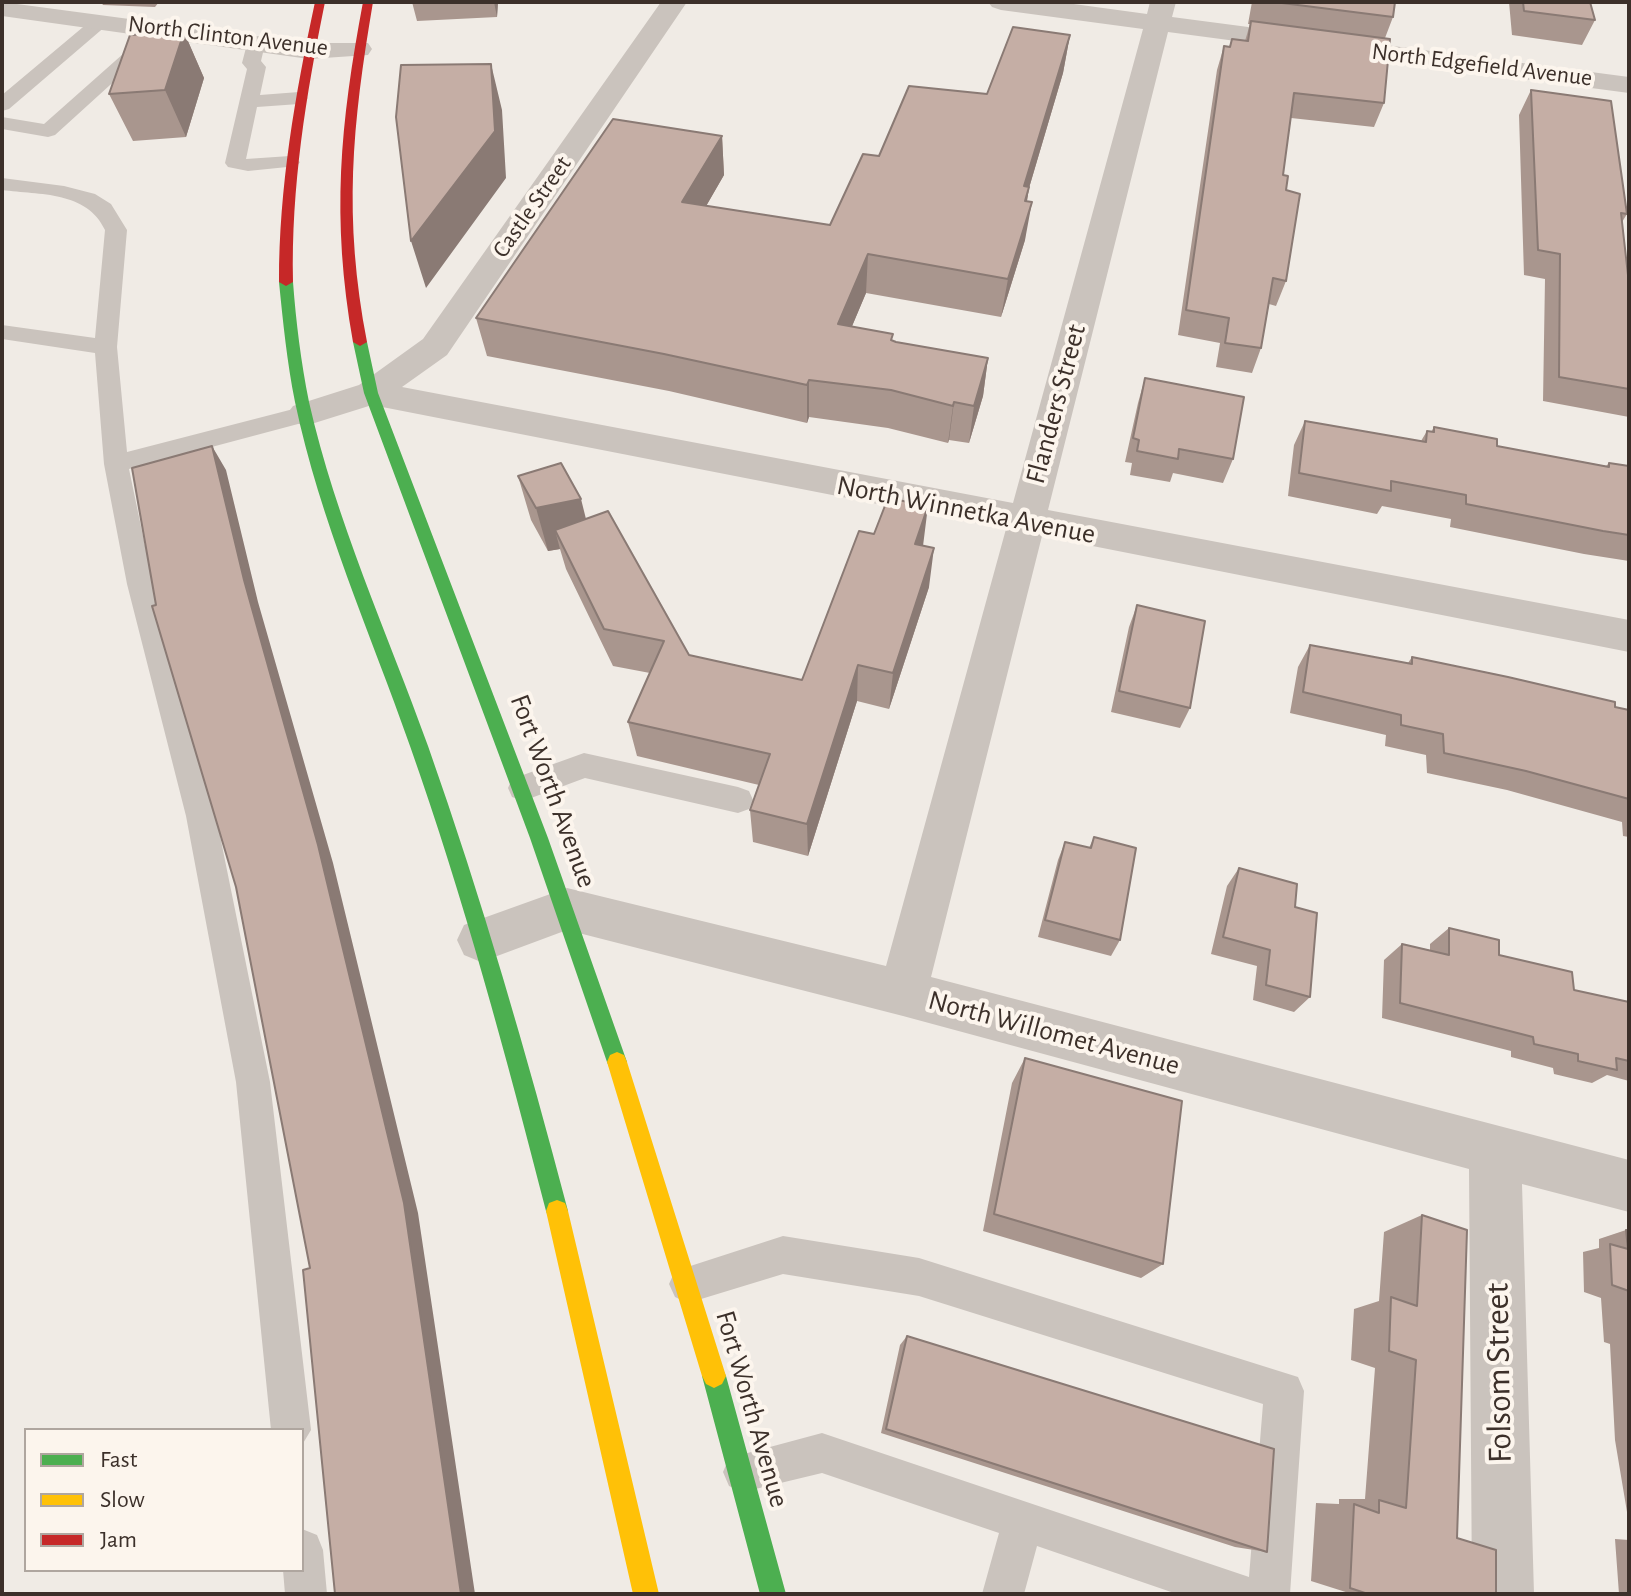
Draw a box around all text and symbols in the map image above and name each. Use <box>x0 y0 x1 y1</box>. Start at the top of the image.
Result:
street label: North Clinton Avenue <box>126 9 330 63</box>
street label: North Edgefield Avenue <box>1370 37 1594 93</box>
street label: Castle Street <box>486 151 578 263</box>
street label: Flanders Street <box>1019 321 1093 487</box>
street label: North Winnetka Avenue <box>834 468 1098 552</box>
street label: Fort Worth Avenue <box>502 690 604 892</box>
street label: North Willomet Avenue <box>925 983 1183 1083</box>
street label: Folsom Street <box>1477 1282 1521 1464</box>
street label: Fort Worth Avenue <box>708 1307 796 1511</box>
legend <box>24 1428 304 1572</box>
text: Fast <box>100 1448 137 1472</box>
text: Slow <box>100 1488 145 1512</box>
text: Jam <box>100 1528 137 1552</box>

